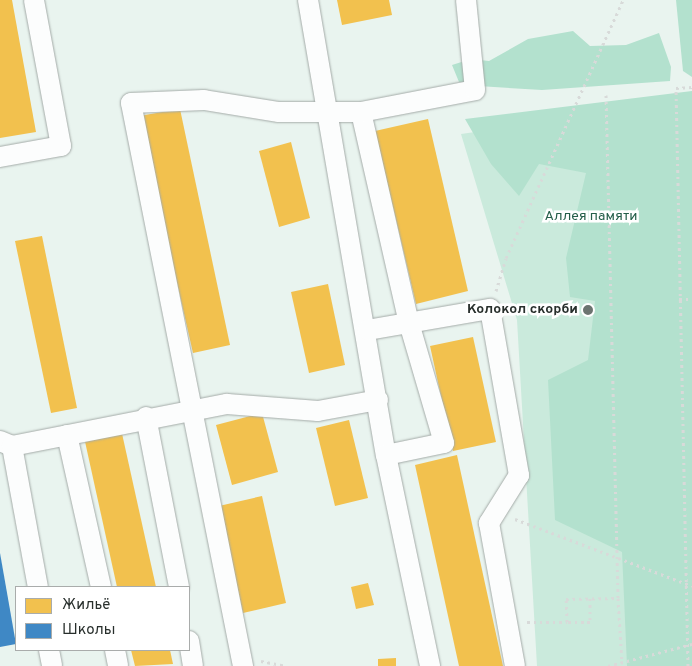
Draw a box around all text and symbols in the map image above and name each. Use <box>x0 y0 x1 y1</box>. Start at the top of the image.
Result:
park label: Аллея памяти <box>544 209 638 225</box>
place label: Колокол скорби <box>467 302 578 318</box>
marker: Колокол скорби <box>582 304 594 316</box>
legend <box>15 586 190 651</box>
text: Жильё <box>62 596 110 615</box>
text: Школы <box>62 621 116 640</box>

